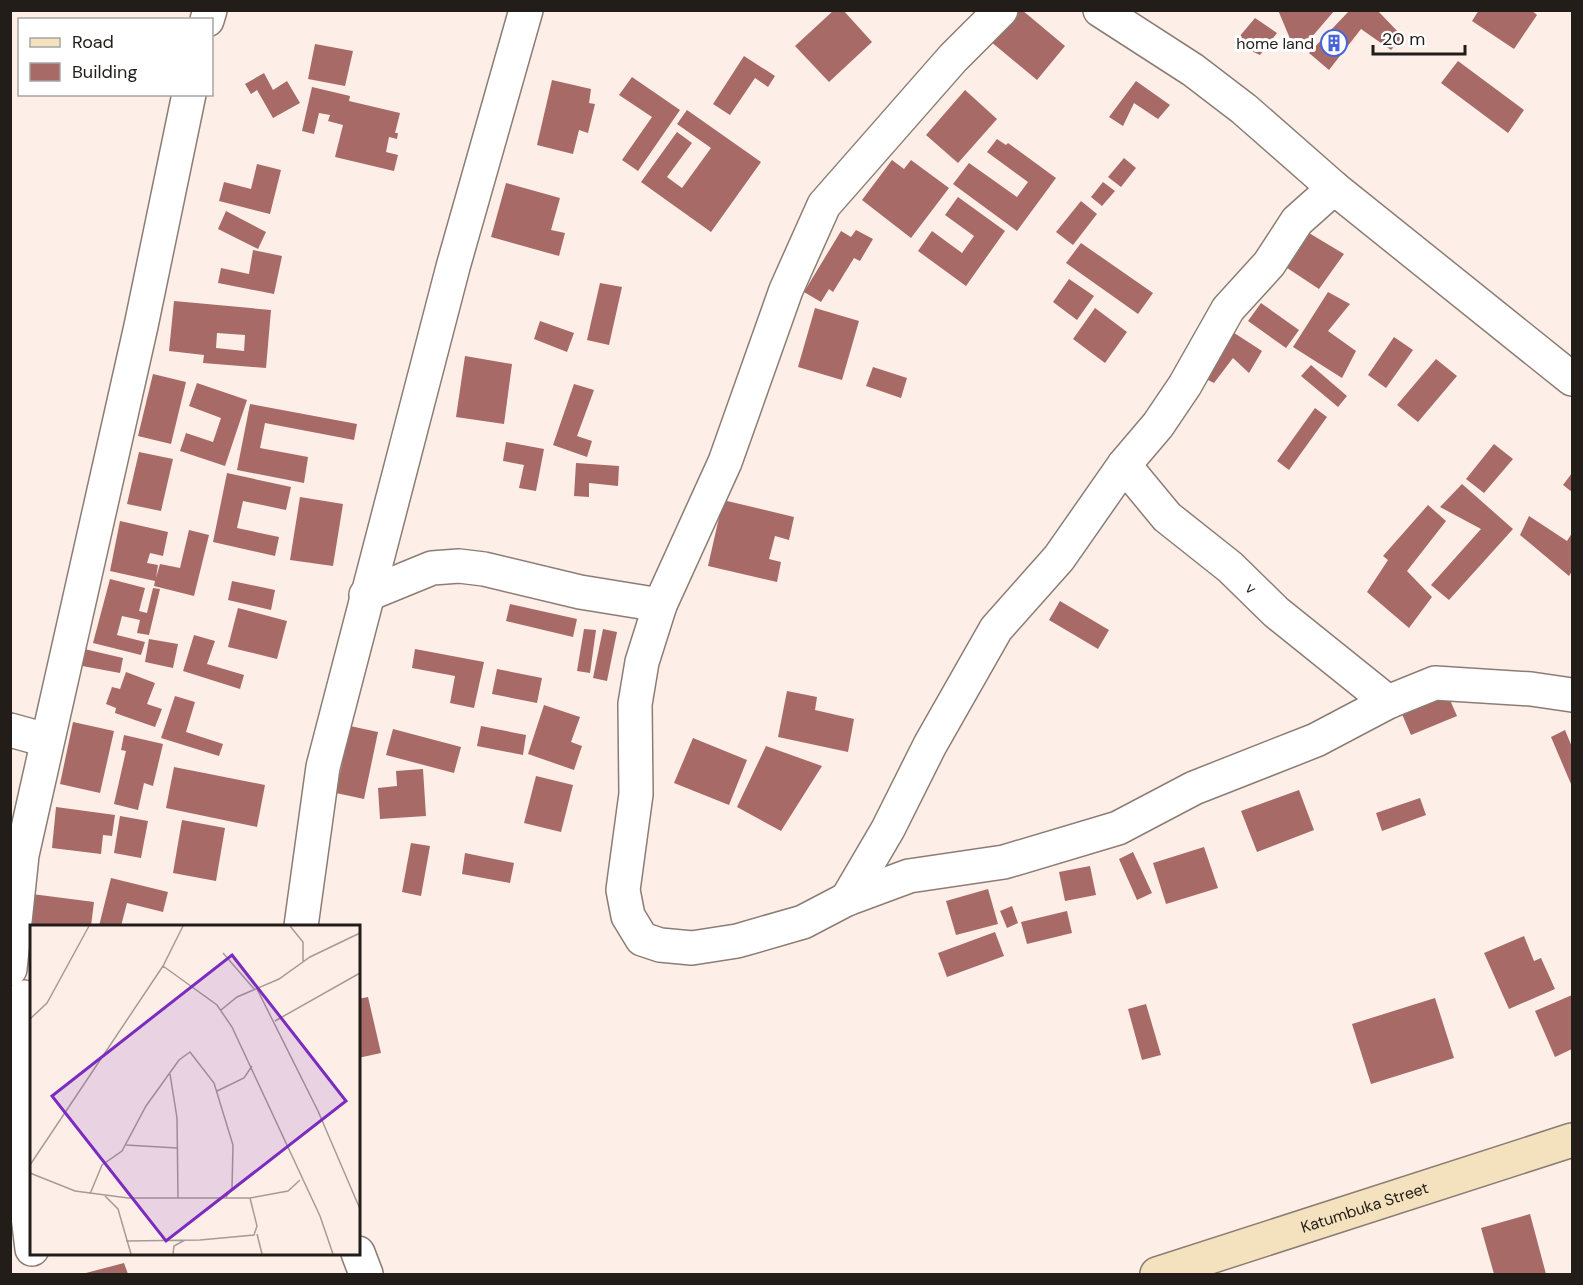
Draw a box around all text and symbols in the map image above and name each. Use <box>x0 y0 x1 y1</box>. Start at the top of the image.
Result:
legend <box>18 18 213 96</box>
scale bar <box>1373 18 1464 56</box>
text: 20 m <box>1382 27 1425 51</box>
building icon: home land <box>1319 28 1349 58</box>
text: Road <box>72 30 114 54</box>
place label: home land <box>1236 33 1314 54</box>
text: Building <box>72 60 137 84</box>
street label: v <box>1241 578 1262 599</box>
inset map <box>30 925 360 1255</box>
street label: Katumbuka Street <box>1298 1177 1431 1238</box>

